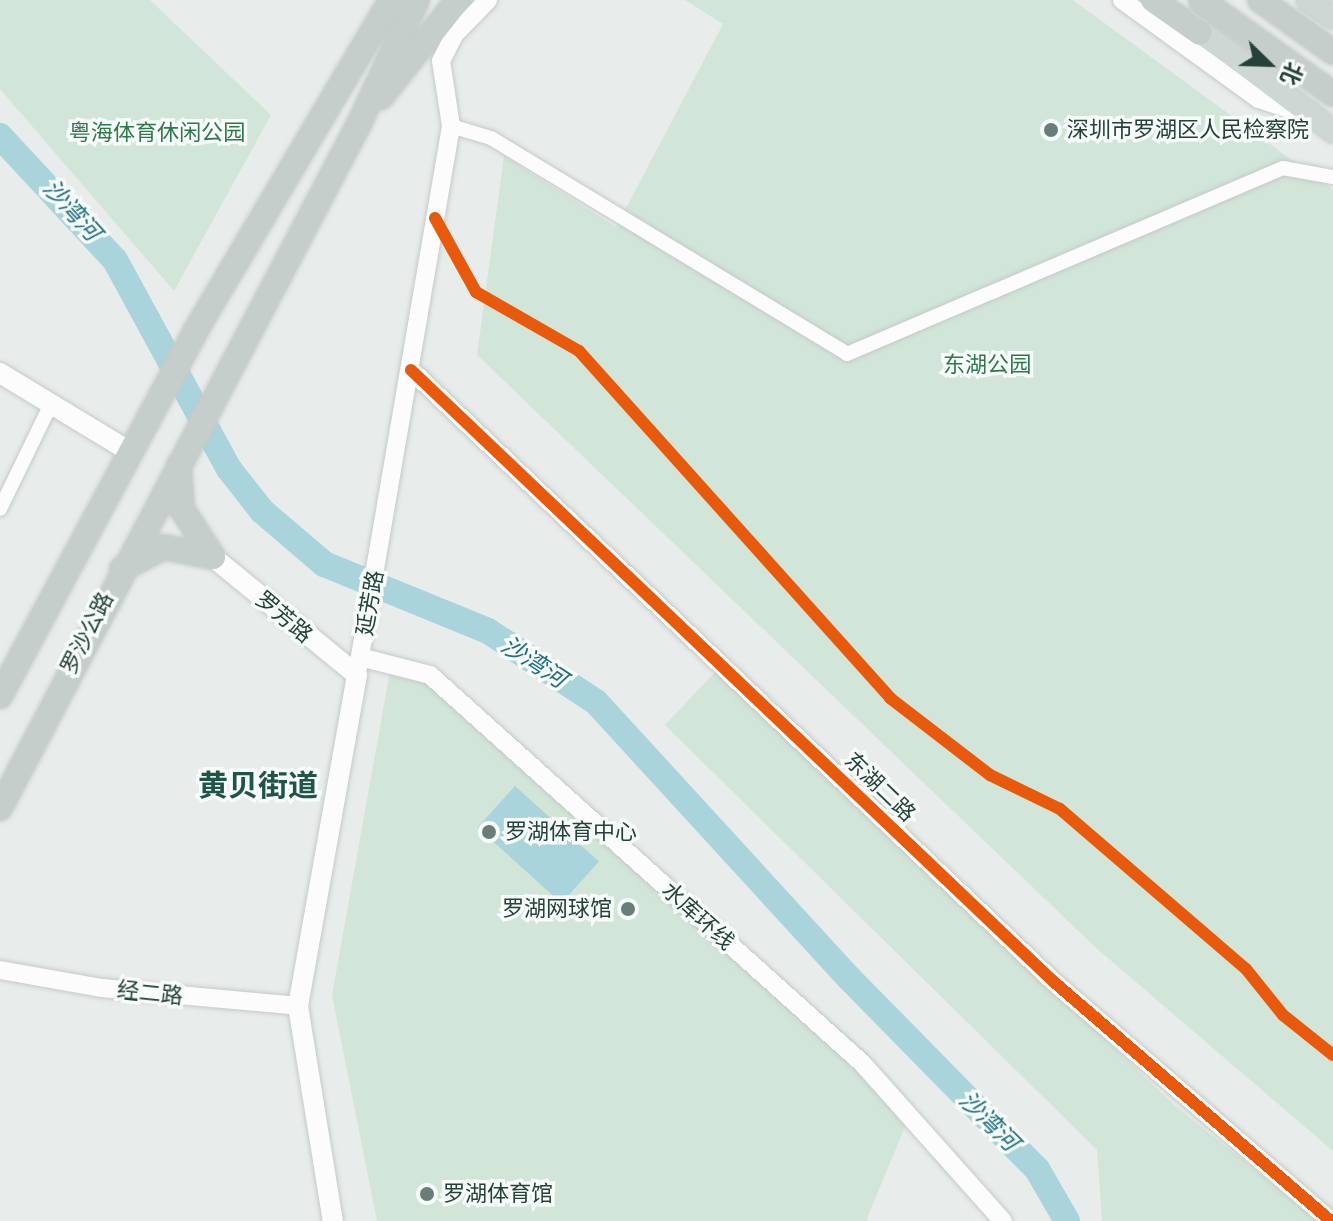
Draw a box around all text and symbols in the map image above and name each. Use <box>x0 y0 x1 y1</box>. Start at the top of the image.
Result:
north arrow <box>1229 24 1309 104</box>
text: 北 <box>1275 58 1308 89</box>
place label: 深圳市罗湖区人民检察院 <box>1067 117 1309 143</box>
park label: 粤海体育休闲公园 <box>69 120 245 146</box>
marker: 深圳市罗湖区人民检察院 <box>1042 121 1060 139</box>
water label: 沙湾河 <box>37 174 107 246</box>
park label: 东湖公园 <box>943 352 1031 378</box>
street label: 延芳路 <box>351 568 389 638</box>
street label: 罗芳路 <box>250 586 318 648</box>
street label: 罗沙公路 <box>55 588 119 678</box>
water label: 沙湾河 <box>496 630 572 694</box>
street label: 东湖二路 <box>839 747 921 827</box>
district label: 黄贝街道 <box>198 768 318 804</box>
place label: 罗湖体育中心 <box>505 819 637 845</box>
marker: 罗湖体育中心 <box>480 823 498 841</box>
street label: 水库环线 <box>656 877 740 955</box>
place label: 罗湖网球馆 <box>502 896 612 922</box>
marker: 罗湖网球馆 <box>619 900 637 918</box>
street label: 经二路 <box>116 976 184 1010</box>
water label: 沙湾河 <box>953 1085 1025 1157</box>
place label: 罗湖体育馆 <box>443 1181 553 1207</box>
marker: 罗湖体育馆 <box>418 1185 436 1203</box>

